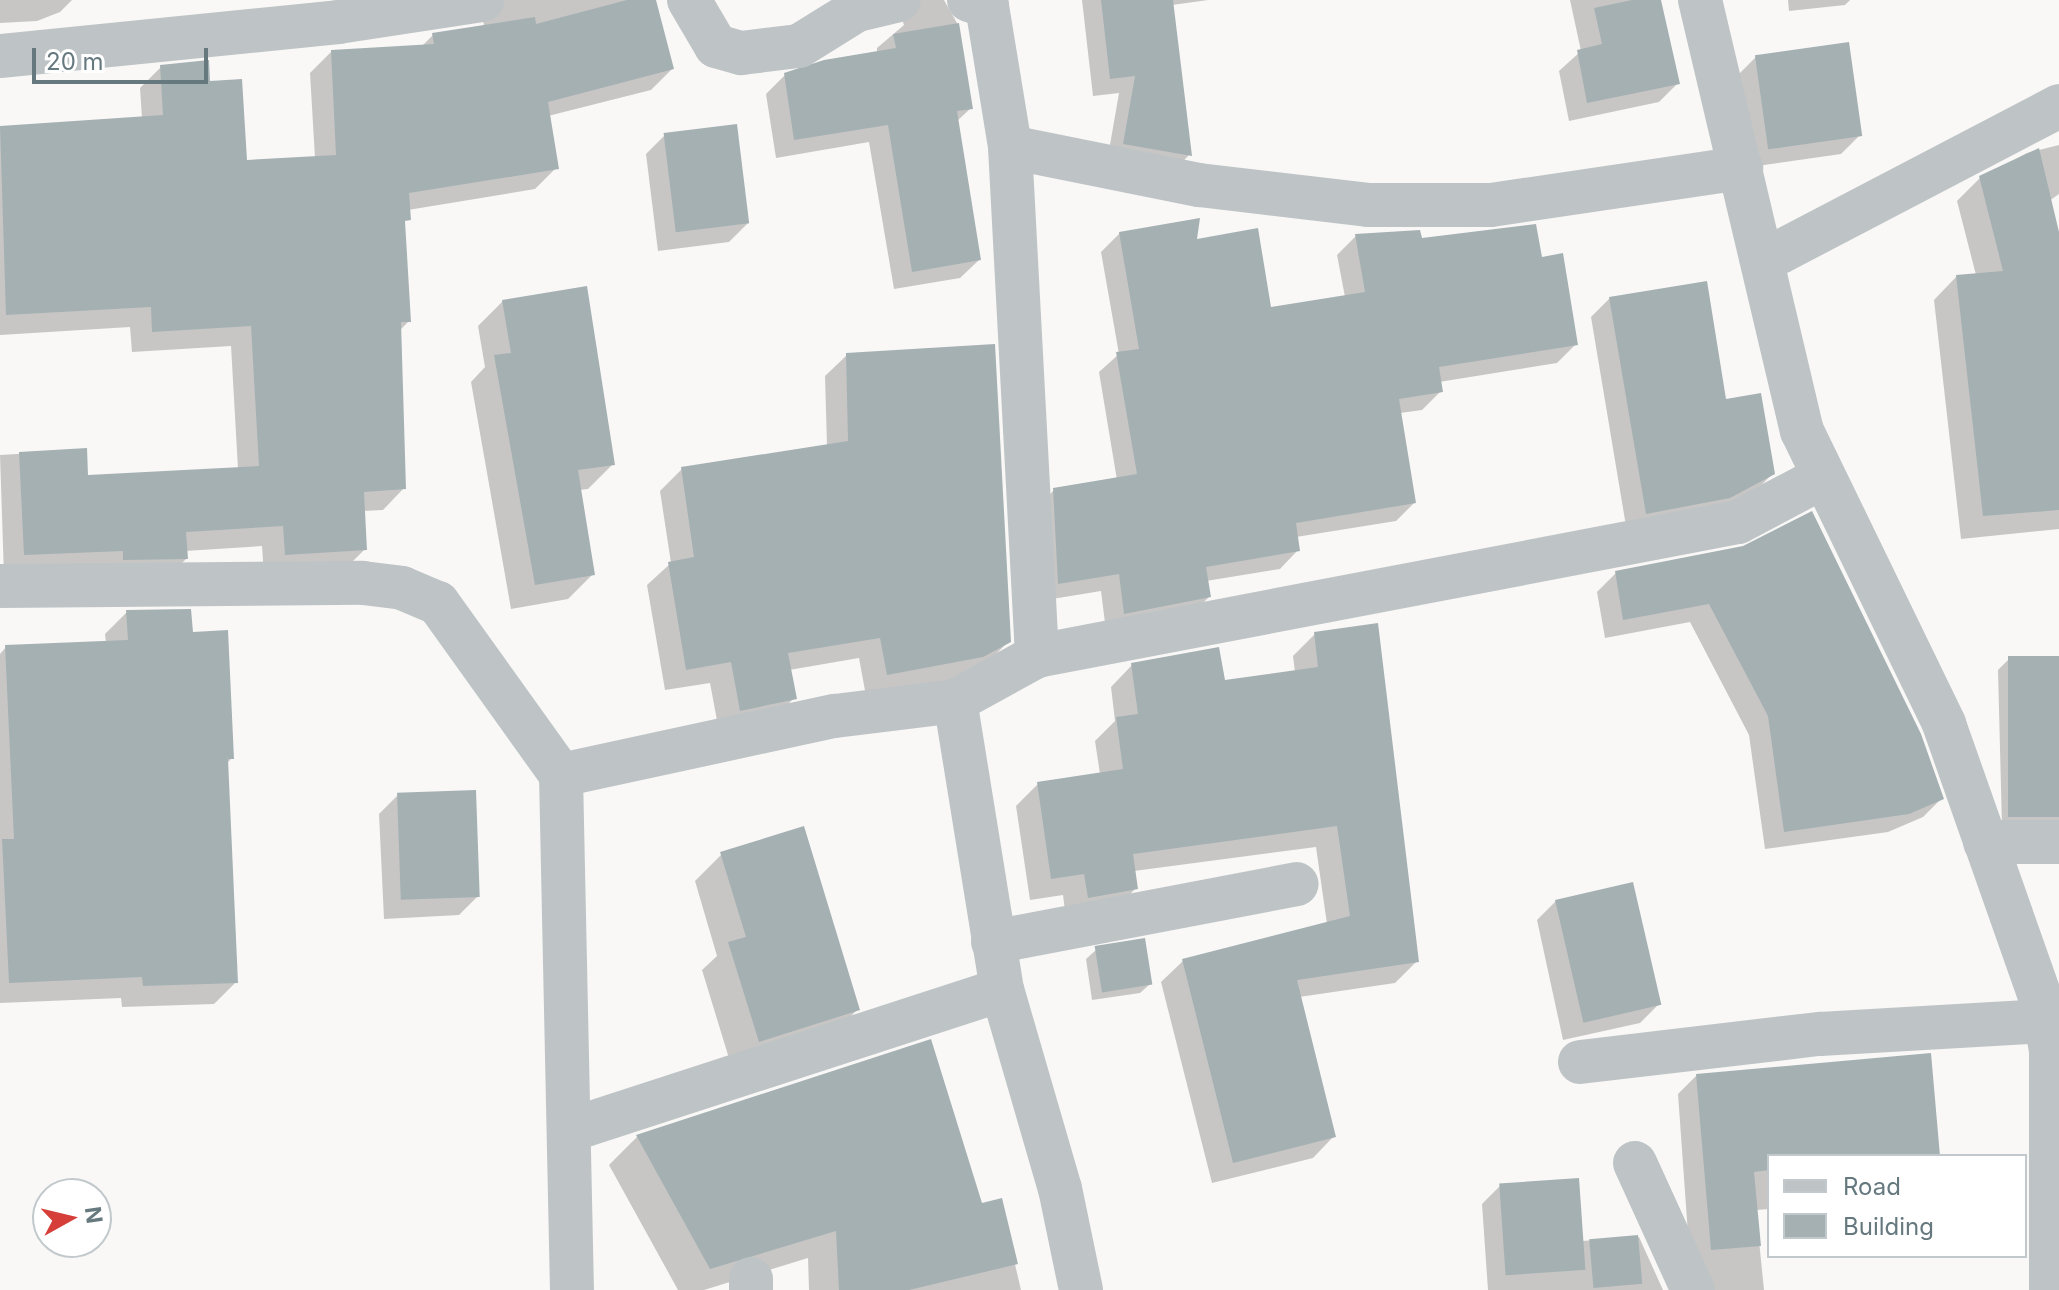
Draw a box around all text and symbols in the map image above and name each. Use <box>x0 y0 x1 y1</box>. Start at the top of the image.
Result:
scale bar <box>36 32 212 82</box>
text: 20 m <box>46 47 104 76</box>
legend <box>1767 1154 2027 1258</box>
text: Road <box>1843 1172 1901 1201</box>
north arrow <box>32 1178 112 1258</box>
text: N <box>80 1205 108 1225</box>
text: Building <box>1843 1212 1934 1241</box>

